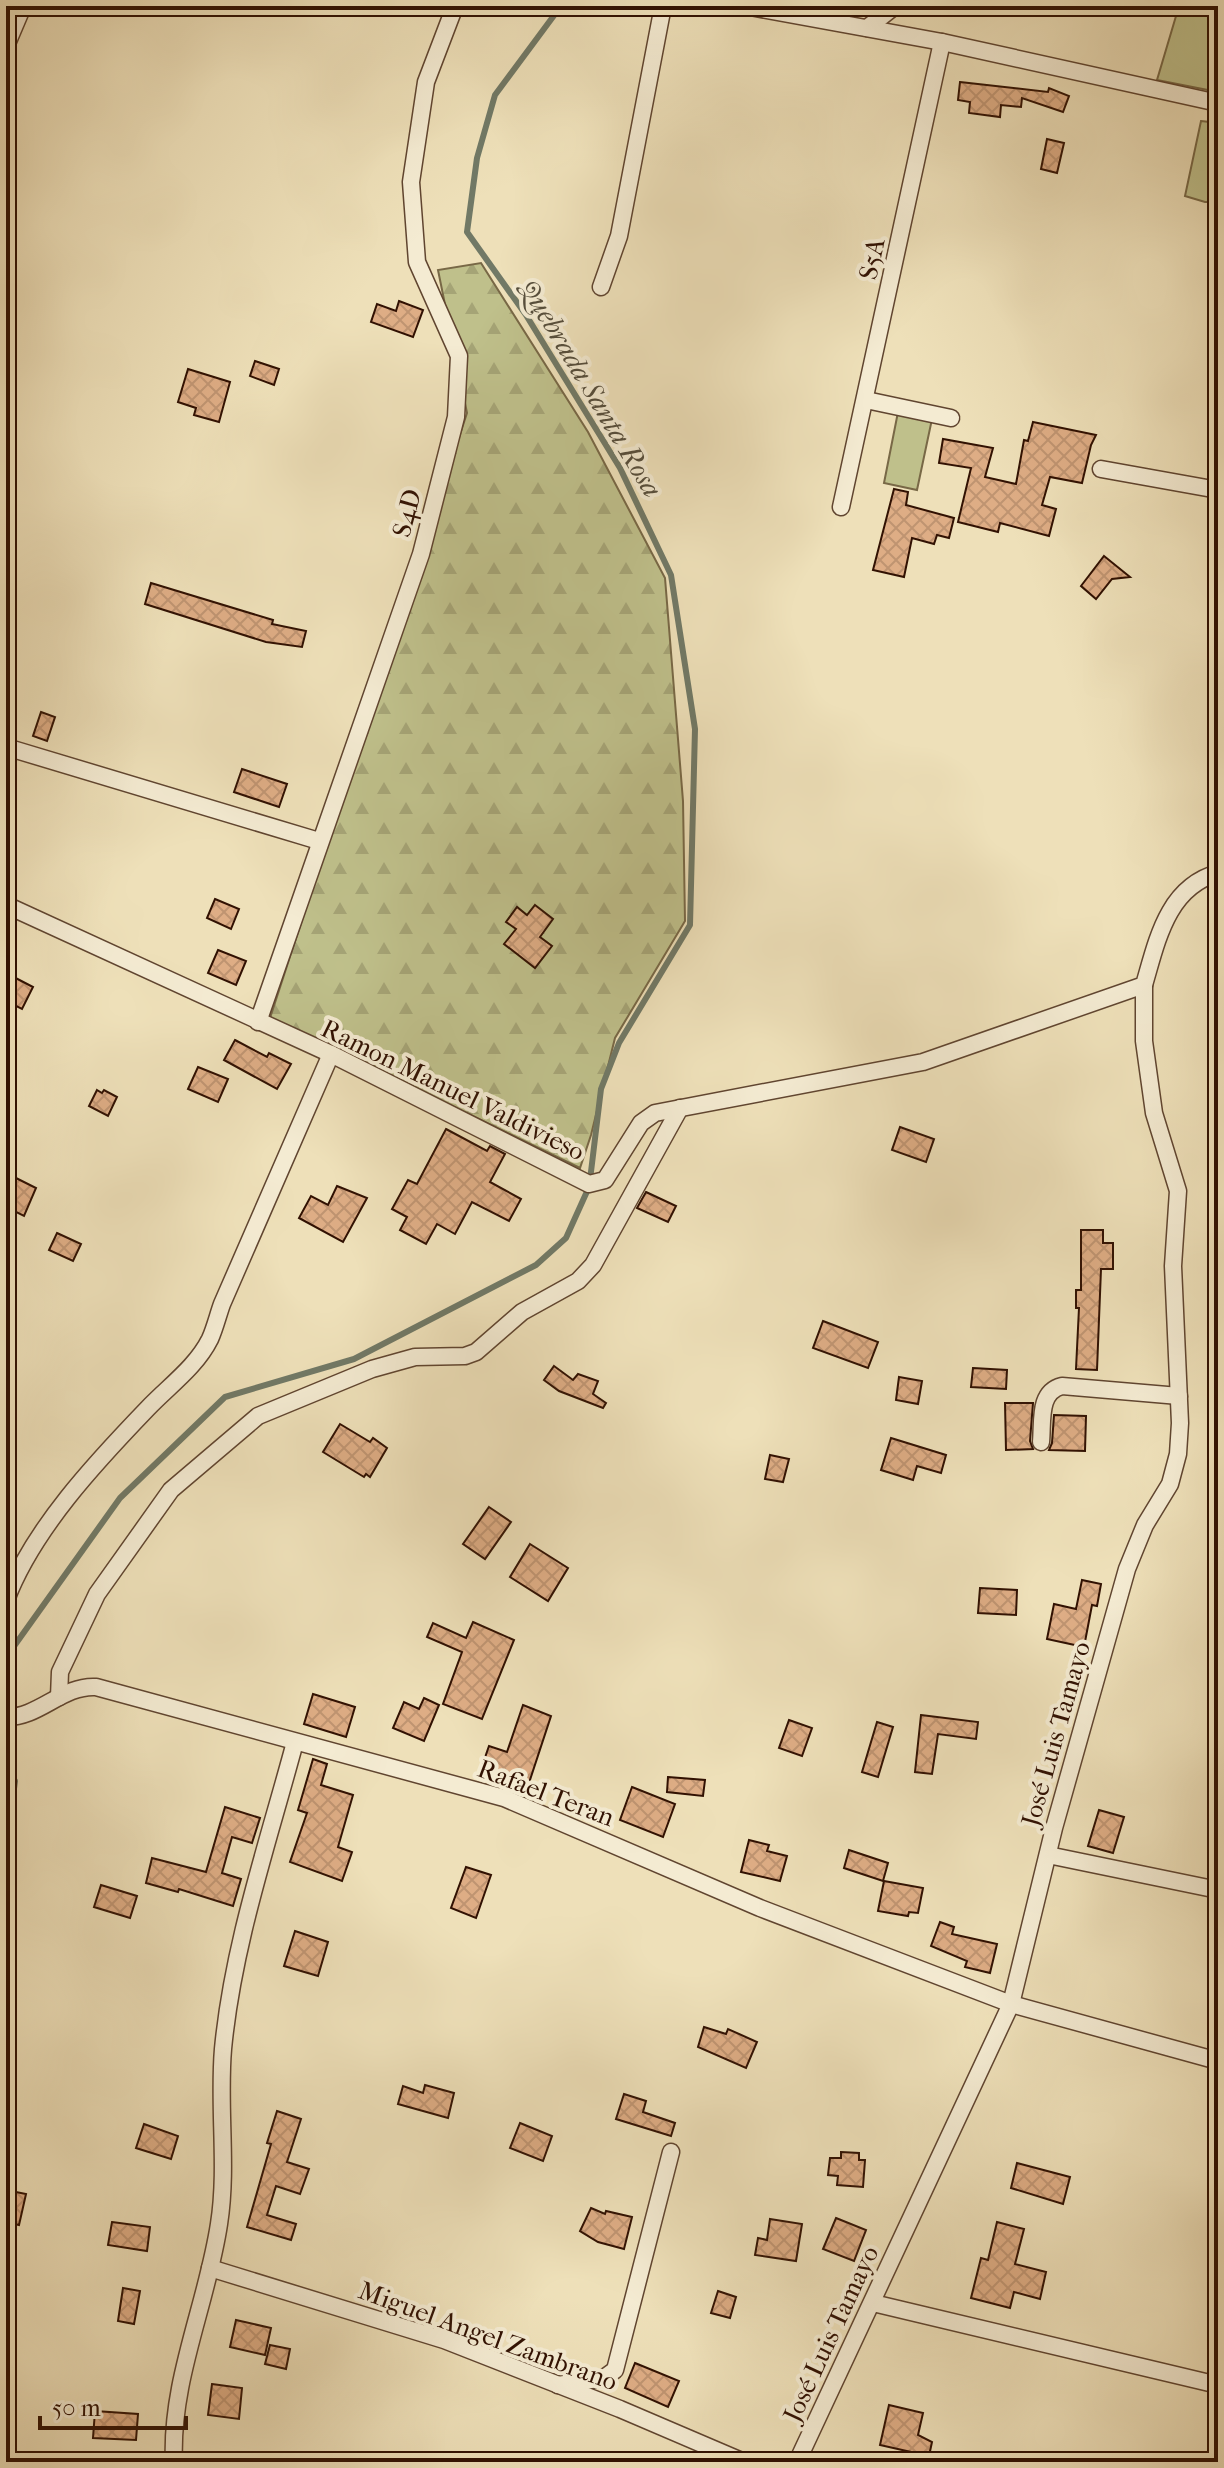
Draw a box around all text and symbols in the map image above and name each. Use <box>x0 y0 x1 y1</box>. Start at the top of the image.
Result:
street label: S5A <box>853 234 892 283</box>
water label: Quebrada Santa Rosa <box>512 272 669 503</box>
street label: S4D <box>386 486 428 540</box>
street label: Ramon Manuel Valdivieso <box>316 1013 590 1167</box>
street label: José Luis Tamayo <box>1014 1638 1097 1832</box>
street label: Rafael Teran <box>473 1753 619 1833</box>
street label: José Luis Tamayo <box>776 2241 885 2429</box>
street label: Miguel Angel Zambrano <box>354 2275 622 2397</box>
scale bar <box>40 2380 186 2430</box>
text: 50 m <box>52 2394 101 2422</box>

